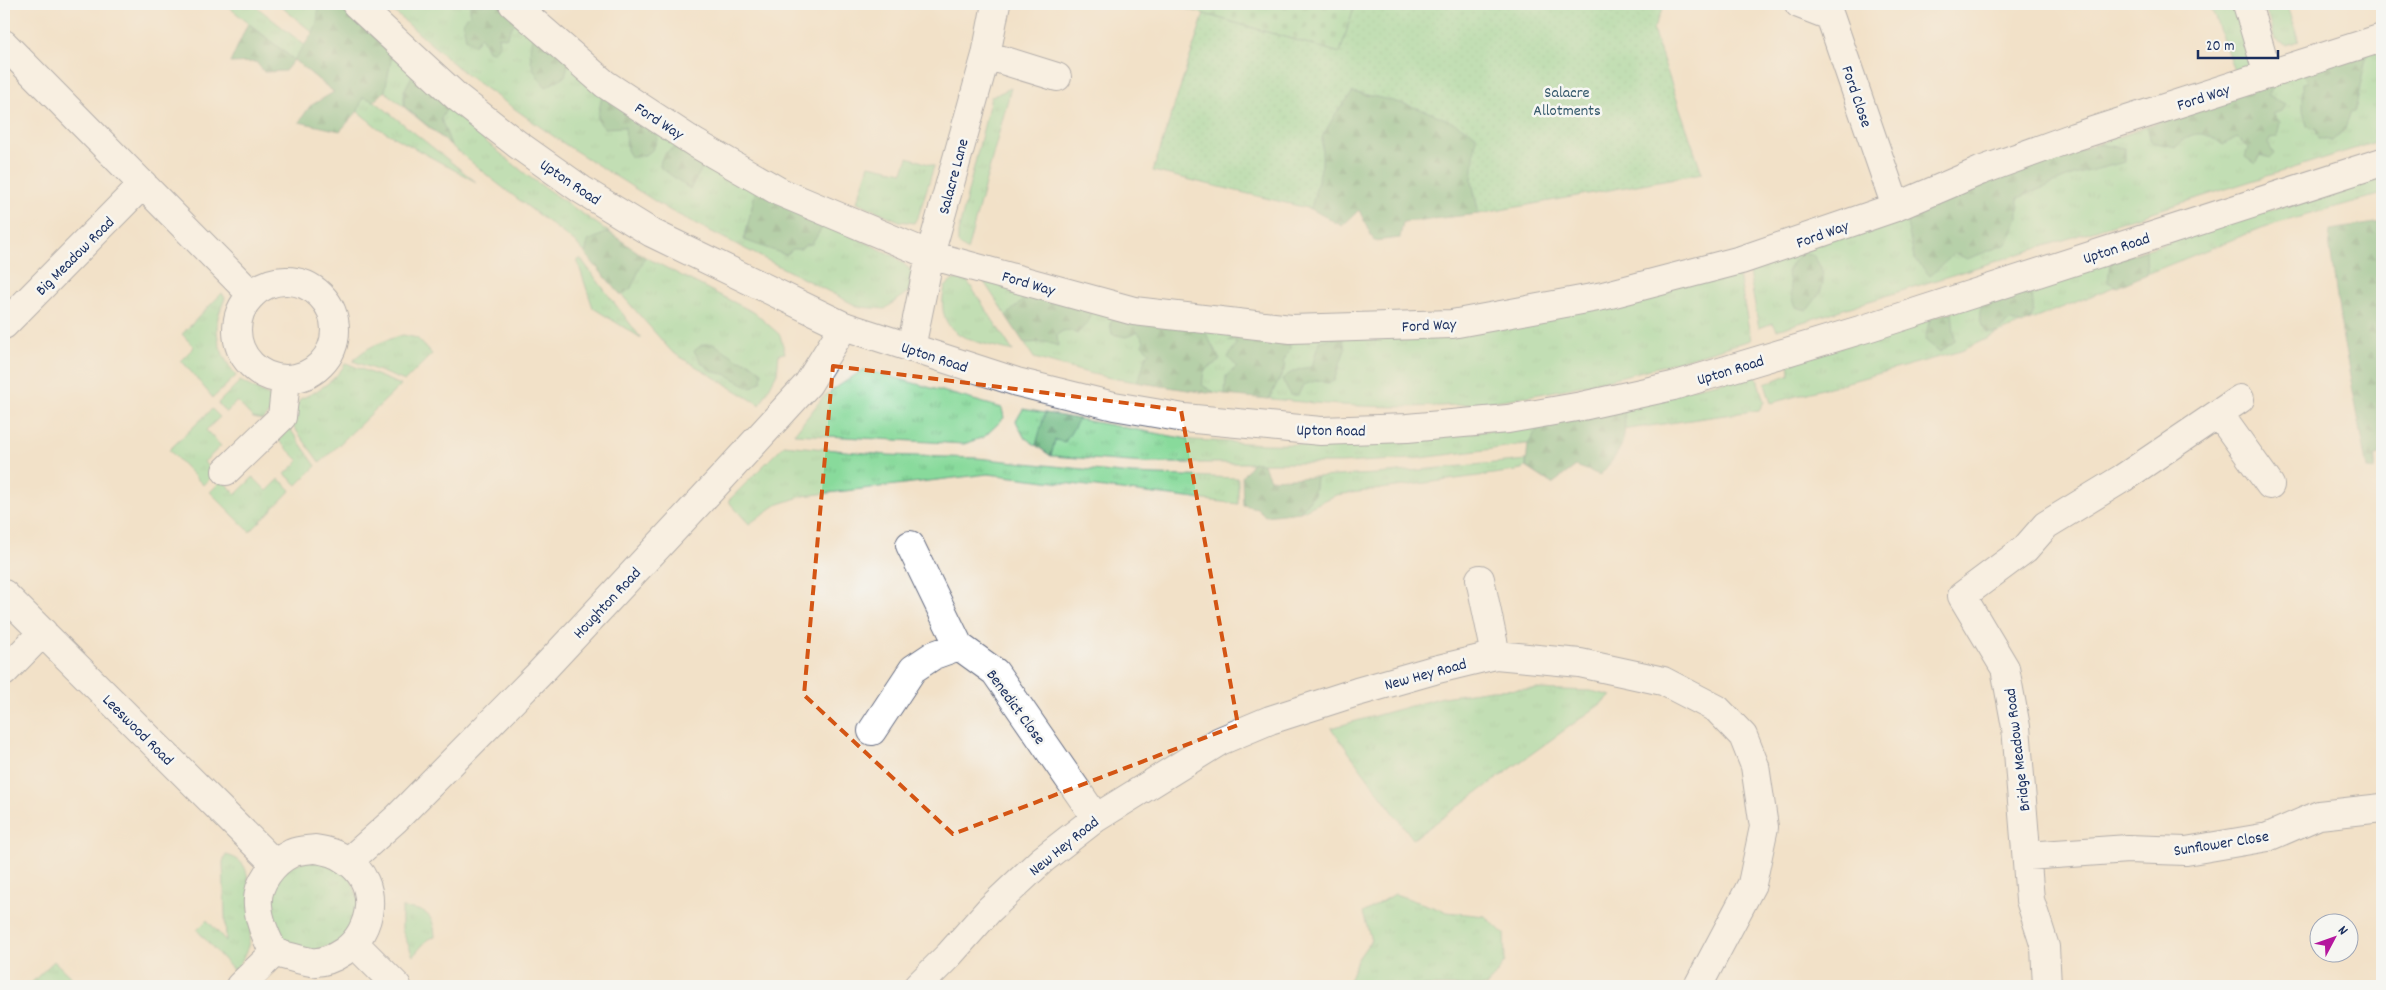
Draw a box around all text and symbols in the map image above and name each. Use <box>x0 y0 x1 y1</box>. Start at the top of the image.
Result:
scale bar <box>2198 28 2278 60</box>
text: 20 m <box>2206 36 2234 58</box>
street label: Ford Close <box>1834 63 1877 131</box>
street label: Ford Way <box>2174 79 2234 118</box>
park label: Salacre Allotments <box>1533 82 1601 123</box>
street label: Ford Way <box>630 98 688 147</box>
street label: Salacre Lane <box>933 136 976 217</box>
street label: Upton Road <box>535 154 605 212</box>
street label: Big Meadow Road <box>31 212 121 302</box>
street label: Ford Way <box>1793 215 1853 255</box>
street label: Upton Road <box>2080 228 2153 271</box>
street label: Ford Way <box>999 266 1058 303</box>
street label: Ford Way <box>1401 314 1457 339</box>
street label: Upton Road <box>898 337 971 380</box>
street label: Upton Road <box>1694 350 1767 392</box>
street label: Upton Road <box>1296 419 1366 444</box>
street label: Houghton Road <box>569 563 647 645</box>
street label: New Hey Road <box>1382 653 1469 697</box>
street label: Benedict Close <box>980 665 1050 750</box>
street label: Bridge Meadow Road <box>2000 687 2037 813</box>
street label: Leeswood Road <box>96 690 178 772</box>
street label: New Hey Road <box>1025 812 1105 882</box>
street label: Sunflower Close <box>2172 826 2271 863</box>
north arrow <box>2308 912 2358 962</box>
text: N <box>2332 922 2352 940</box>

